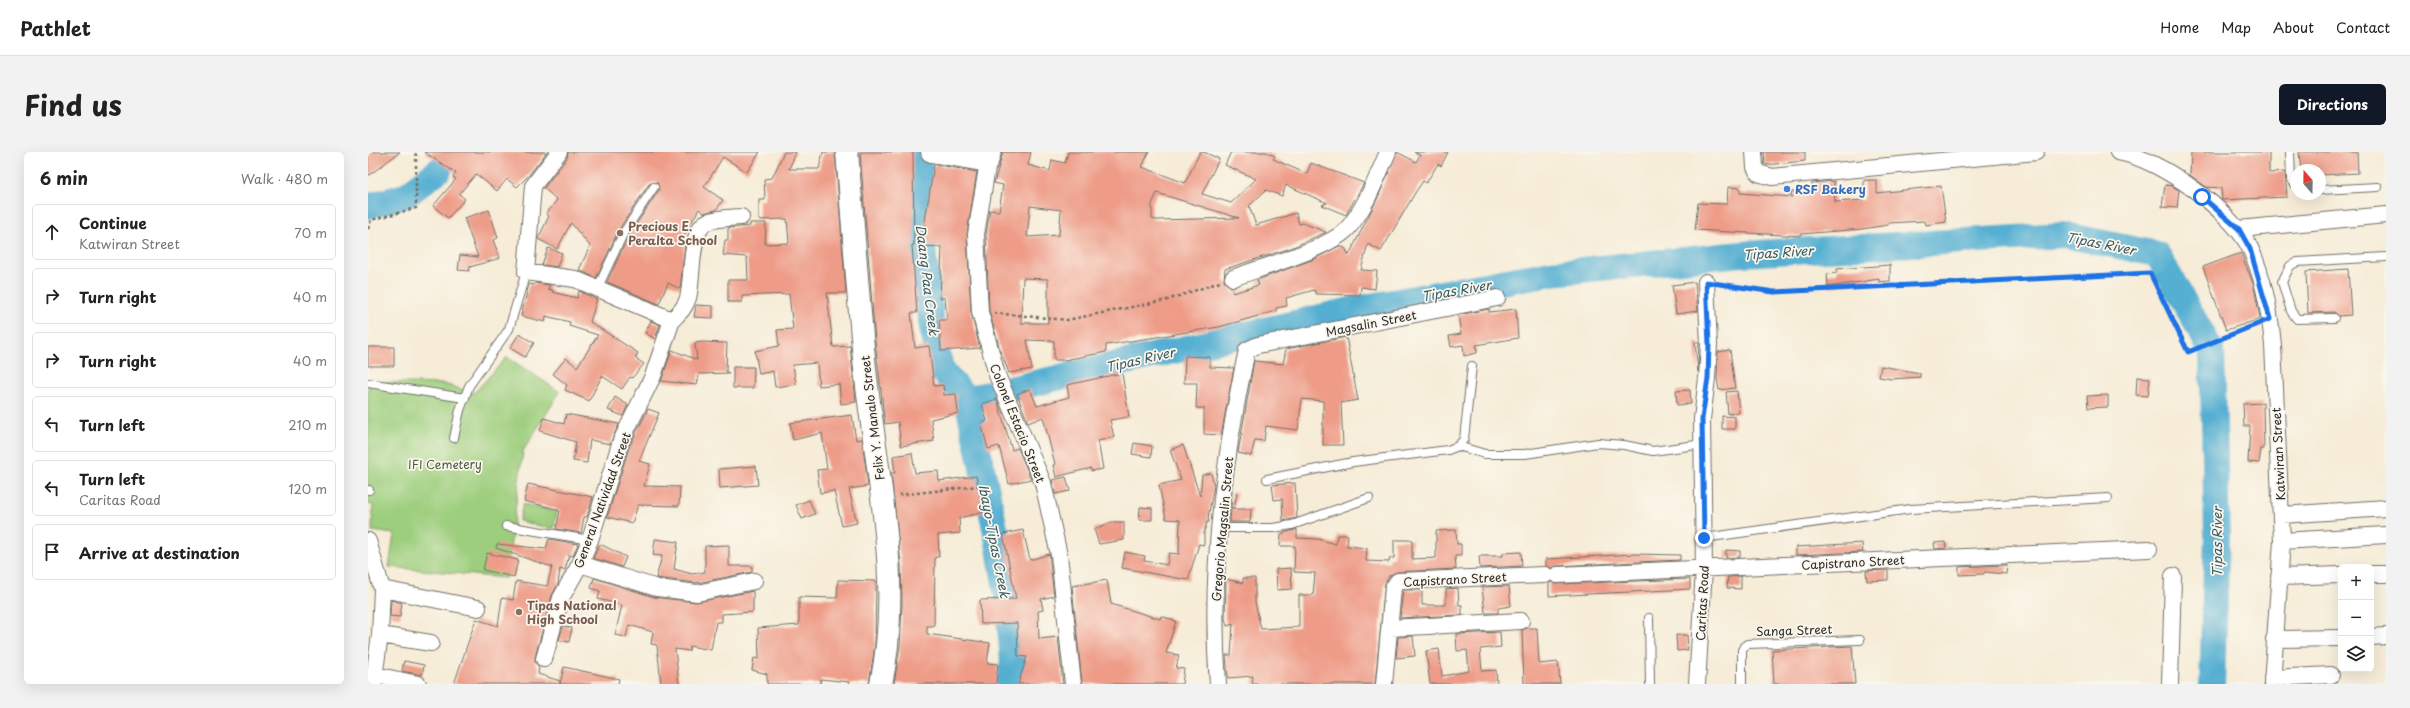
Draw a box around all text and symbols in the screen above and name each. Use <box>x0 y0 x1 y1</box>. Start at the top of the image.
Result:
text: Pathlet <box>20 14 91 42</box>
text: Home <box>2160 17 2199 38</box>
text: Map <box>2221 17 2251 38</box>
text: About <box>2273 17 2314 38</box>
text: Contact <box>2336 17 2390 38</box>
text: Find us <box>24 83 122 126</box>
button: Directions <box>2279 84 2386 125</box>
north arrow <box>2290 164 2326 200</box>
text: 6 min <box>40 165 88 191</box>
text: Walk · 480 m <box>241 169 328 188</box>
place label: RSF Bakery <box>1795 180 1866 198</box>
marker: RSF Bakery <box>1782 184 1792 194</box>
route start <box>2193 188 2211 206</box>
text: Continue <box>79 211 147 234</box>
place label: Precious E. Peralta School <box>628 217 718 249</box>
icon: ahead <box>41 221 63 243</box>
text: 70 m <box>294 223 327 242</box>
water label: Daang Paa Creek <box>912 224 944 337</box>
water label: Tipas River <box>2065 227 2139 259</box>
marker: Precious E. Peralta School <box>615 228 625 238</box>
text: Katwiran Street <box>79 234 180 253</box>
water label: Tipas River <box>1742 240 1816 264</box>
water label: Tipas River <box>1420 274 1494 305</box>
icon: right <box>41 285 63 307</box>
text: Turn right <box>79 285 156 308</box>
text: 40 m <box>293 287 327 306</box>
street label: Magsalin Street <box>1324 305 1418 341</box>
water label: Tipas River <box>1104 341 1178 376</box>
icon: right <box>41 349 63 371</box>
text: Turn right <box>79 349 156 372</box>
text: 40 m <box>293 351 327 370</box>
street label: Felix Y. Manalo Street <box>855 355 889 481</box>
street label: Colonel Estacio Street <box>986 361 1050 485</box>
street label: Katwiran Street <box>2267 407 2289 501</box>
icon: left <box>41 413 63 435</box>
text: Turn left <box>79 413 145 436</box>
text: 210 m <box>288 415 327 434</box>
street label: General Natividad Street <box>569 429 635 571</box>
park label: IFI Cemetery <box>408 455 482 473</box>
street label: Gregorio Magsalin Street <box>1207 456 1237 602</box>
text: Turn left <box>79 467 145 490</box>
icon: left <box>41 477 63 499</box>
text: 120 m <box>288 479 327 498</box>
water label: Ibayo-Tipas Creek <box>975 483 1016 601</box>
text: Caritas Road <box>79 490 161 509</box>
water label: Tipas River <box>2207 505 2226 577</box>
route end <box>1695 529 1713 547</box>
icon: arrive <box>41 541 63 563</box>
text: Arrive at destination <box>79 541 240 564</box>
street label: Capistrano Street <box>1801 550 1905 574</box>
map controls <box>2338 564 2374 672</box>
button: + <box>2338 564 2374 600</box>
street label: Caritas Road <box>1691 565 1713 641</box>
street label: Capistrano Street <box>1403 567 1507 591</box>
place label: Tipas National High School <box>527 596 616 628</box>
button: − <box>2338 600 2374 636</box>
marker: Tipas National High School <box>514 607 524 617</box>
street label: Sanga Street <box>1755 620 1833 640</box>
button: layers <box>2338 636 2374 672</box>

